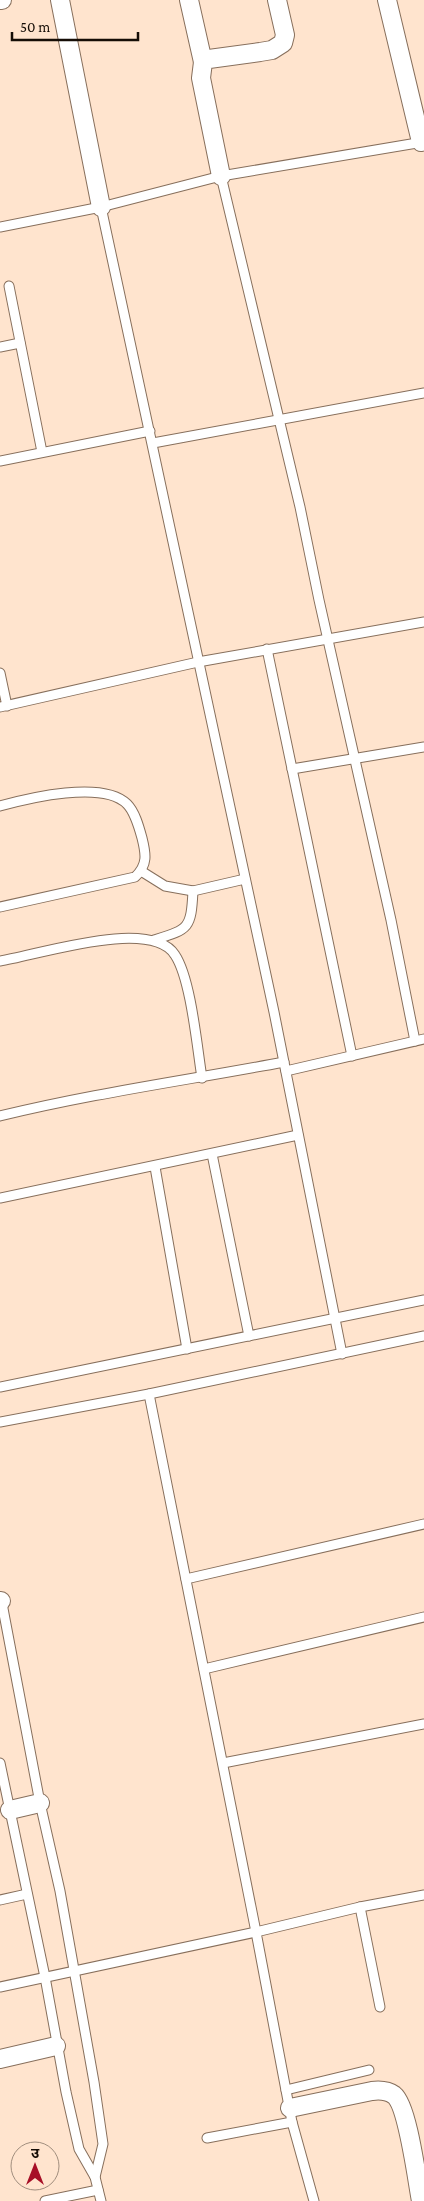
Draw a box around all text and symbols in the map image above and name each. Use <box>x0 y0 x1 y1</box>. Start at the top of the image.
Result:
scale bar <box>12 10 139 42</box>
text: 50 m <box>20 19 50 35</box>
north arrow <box>10 2141 60 2191</box>
text: उ <box>31 2145 40 2161</box>

